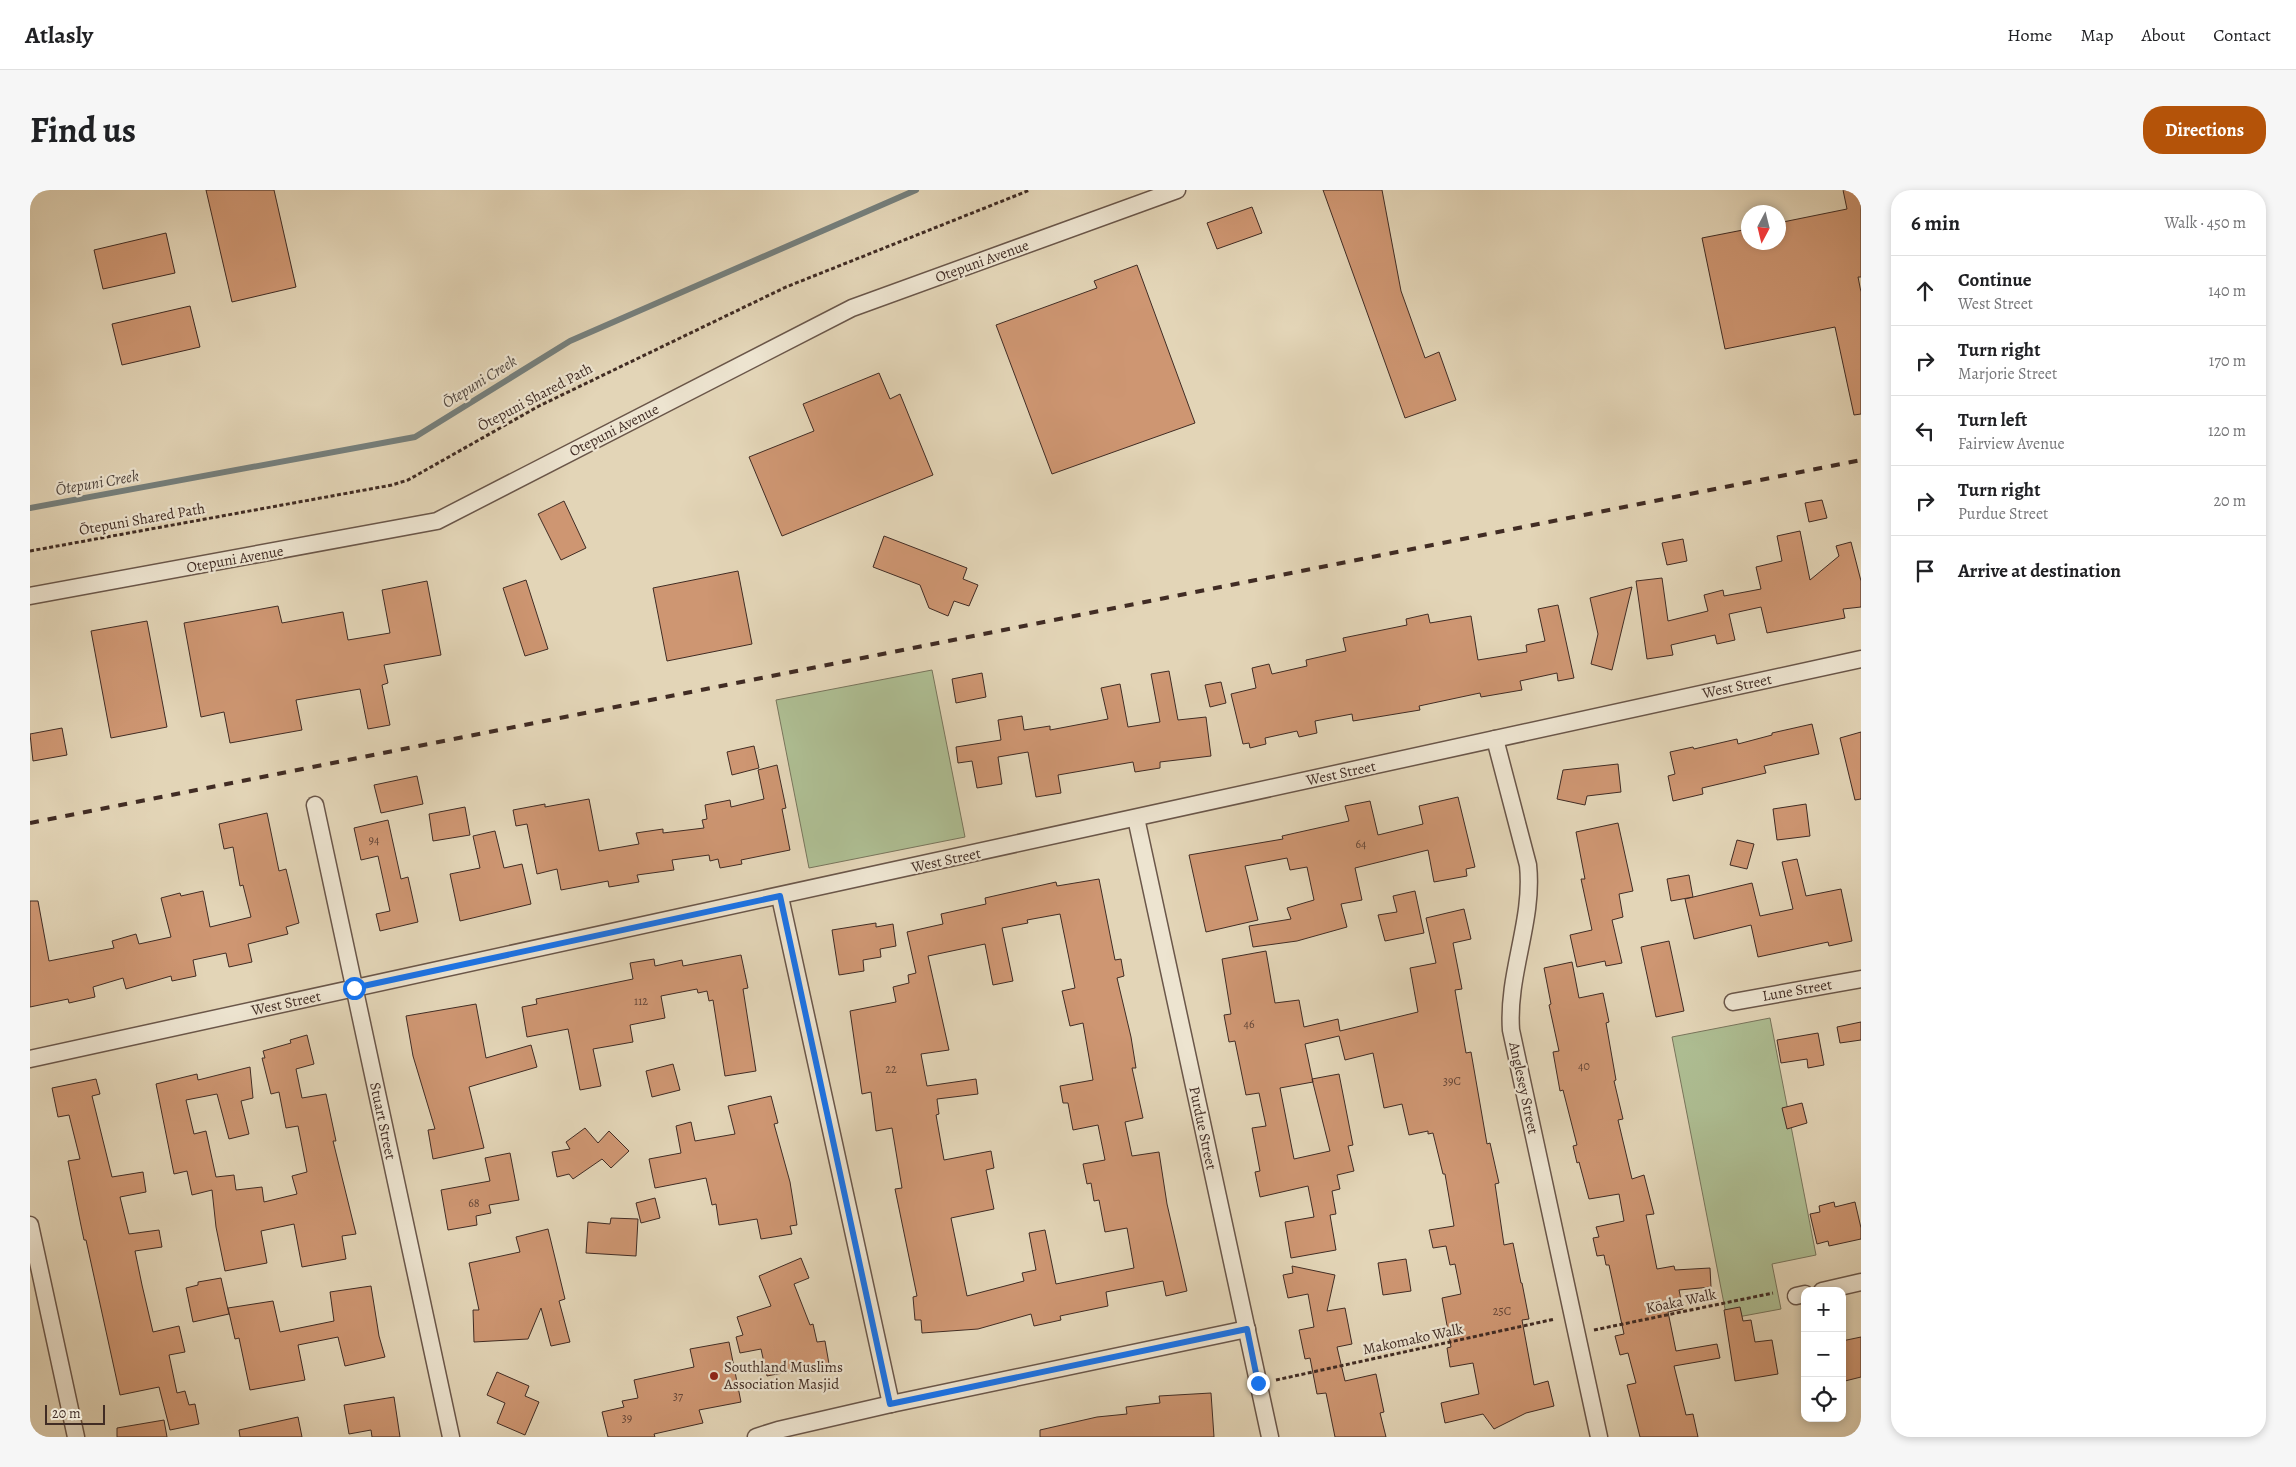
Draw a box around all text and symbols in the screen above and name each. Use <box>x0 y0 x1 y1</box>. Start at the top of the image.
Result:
text: Atlasly <box>25 19 93 51</box>
text: Home <box>2007 23 2052 47</box>
text: Map <box>2080 23 2113 47</box>
text: About <box>2141 23 2185 47</box>
text: Contact <box>2213 23 2271 47</box>
text: Find us <box>30 106 136 154</box>
button: Directions <box>2143 106 2266 154</box>
north arrow <box>1741 205 1786 250</box>
text: 6 min <box>1911 209 1960 237</box>
text: Walk · 450 m <box>2164 212 2246 234</box>
street label: Otepuni Avenue <box>932 235 1032 287</box>
text: Continue <box>1958 267 2032 293</box>
icon: ahead <box>1911 277 1939 305</box>
text: 140 m <box>2208 280 2246 302</box>
text: West Street <box>1958 293 2033 315</box>
text: Turn right <box>1958 337 2040 363</box>
icon: right <box>1911 347 1939 375</box>
water label: Ōtepuni Creek <box>438 350 521 413</box>
text: 170 m <box>2209 350 2246 372</box>
street label: Ōtepuni Shared Path <box>474 358 596 436</box>
text: Marjorie Street <box>1958 363 2057 385</box>
street label: Otepuni Avenue <box>566 399 663 461</box>
text: Turn left <box>1958 407 2027 433</box>
icon: left <box>1911 417 1939 445</box>
text: 120 m <box>2208 420 2246 442</box>
text: Fairview Avenue <box>1958 433 2065 455</box>
water label: Ōtepuni Creek <box>54 465 141 501</box>
text: Turn right <box>1958 477 2040 503</box>
icon: right <box>1911 487 1939 515</box>
text: 20 m <box>2213 490 2246 512</box>
street label: Ōtepuni Shared Path <box>77 498 207 540</box>
text: Purdue Street <box>1958 503 2048 525</box>
street label: Otepuni Avenue <box>185 541 285 577</box>
icon: arrive <box>1911 557 1939 585</box>
text: Arrive at destination <box>1958 558 2121 584</box>
street label: West Street <box>1700 669 1774 703</box>
street label: West Street <box>1304 756 1378 790</box>
house number: 94 <box>369 832 380 848</box>
house number: 64 <box>1356 836 1367 852</box>
street label: West Street <box>909 843 983 877</box>
street label: Lune Street <box>1761 974 1834 1006</box>
route start <box>343 977 366 1000</box>
street label: West Street <box>249 986 323 1020</box>
house number: 112 <box>634 993 648 1009</box>
house number: 46 <box>1244 1016 1255 1032</box>
street label: Anglesey Street <box>1504 1039 1544 1136</box>
house number: 40 <box>1578 1058 1590 1074</box>
house number: 22 <box>885 1061 897 1077</box>
house number: 39C <box>1443 1073 1461 1089</box>
street label: Stuart Street <box>365 1080 401 1162</box>
street label: Purdue Street <box>1184 1084 1222 1172</box>
house number: 68 <box>468 1195 480 1211</box>
street label: Kōaka Walk <box>1644 1284 1719 1318</box>
map controls <box>1801 1287 1846 1422</box>
button: + <box>1801 1287 1846 1332</box>
house number: 25C <box>1493 1303 1511 1319</box>
street label: Makomako Walk <box>1361 1318 1466 1359</box>
button: − <box>1801 1332 1846 1377</box>
place label: Southland Muslims Association Masjid <box>723 1357 843 1394</box>
marker: Southland Muslims Association Masjid <box>708 1370 720 1382</box>
route end <box>1247 1372 1270 1395</box>
button: locate <box>1801 1377 1846 1422</box>
house number: 37 <box>673 1388 684 1404</box>
scale bar <box>45 1402 105 1425</box>
text: 20 m <box>52 1404 81 1423</box>
house number: 39 <box>622 1410 632 1426</box>

